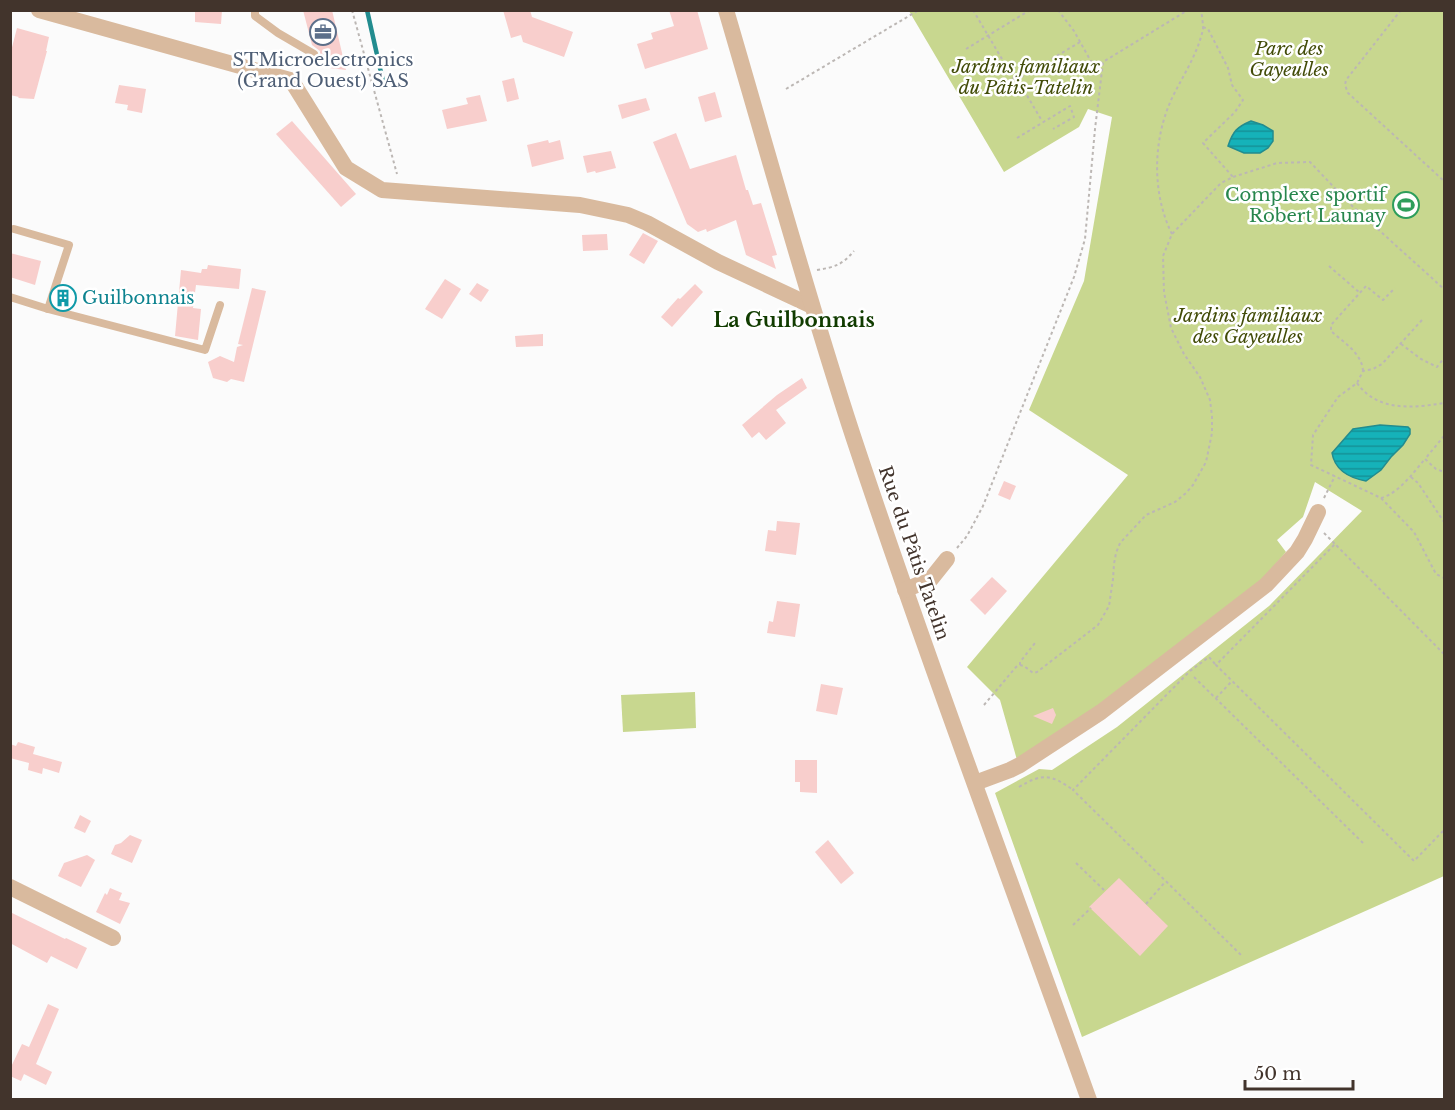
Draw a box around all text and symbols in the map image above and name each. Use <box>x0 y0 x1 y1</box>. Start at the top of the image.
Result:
office icon: STMicroelectronics (Grand Ouest) SAS <box>308 17 338 47</box>
park label: Parc des Gayeulles <box>1249 38 1329 81</box>
place label: STMicroelectronics (Grand Ouest) SAS <box>233 49 413 92</box>
park label: Jardins familiaux du Pâtis-Tatelin <box>951 56 1101 99</box>
place label: Complexe sportif Robert Launay <box>1225 184 1389 227</box>
sports icon: Complexe sportif Robert Launay <box>1391 190 1421 220</box>
building icon: Guilbonnais <box>48 283 78 313</box>
place label: Guilbonnais <box>82 287 194 309</box>
park label: Jardins familiaux des Gayeulles <box>1173 305 1323 348</box>
district label: La Guilbonnais <box>713 308 875 332</box>
street label: Rue du Pâtis Tatelin <box>874 463 954 643</box>
scale bar <box>1245 1053 1353 1091</box>
text: 50 m <box>1254 1063 1302 1085</box>

